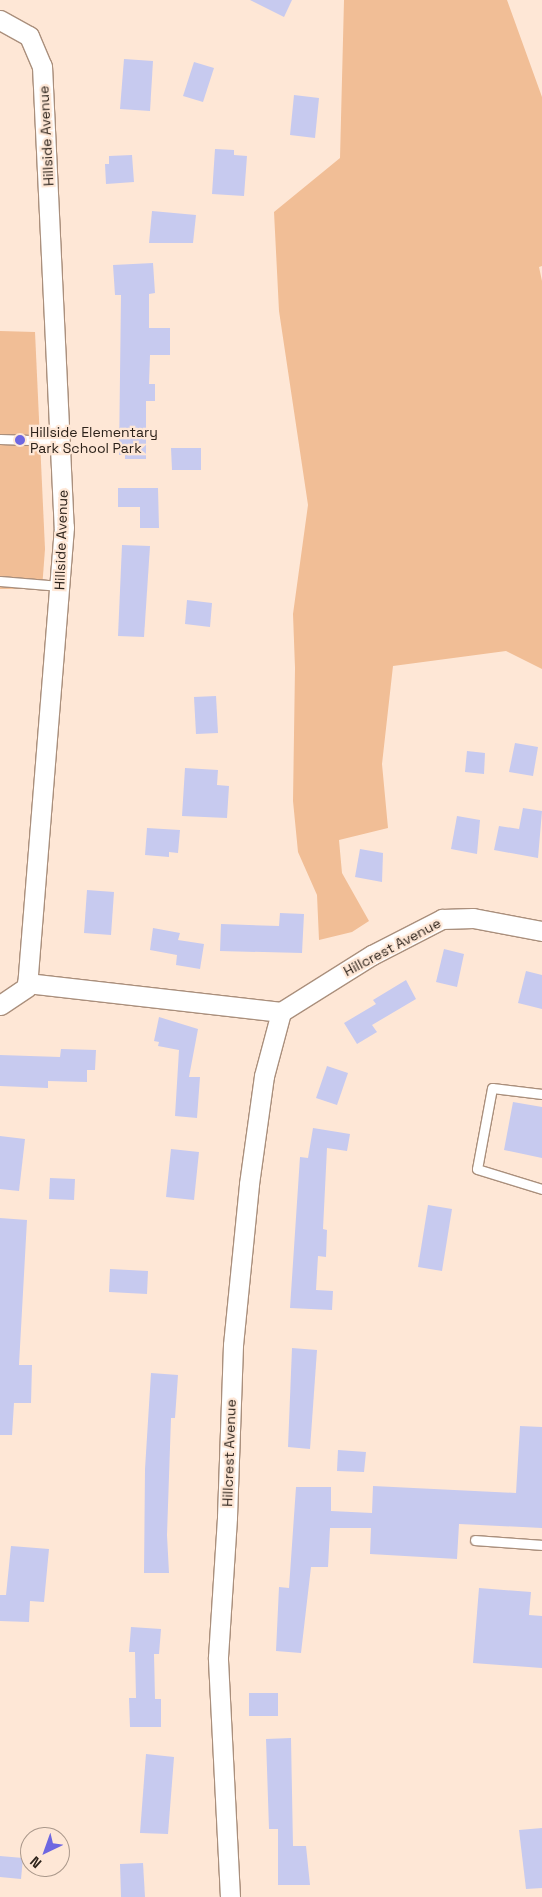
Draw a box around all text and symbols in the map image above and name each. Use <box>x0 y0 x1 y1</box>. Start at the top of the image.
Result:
street label: Hillside Avenue <box>35 85 57 187</box>
place label: Hillside Elementary Park School Park <box>30 424 158 457</box>
marker: Hillside Elementary Park School Park <box>14 434 26 446</box>
street label: Hillside Avenue <box>51 489 71 591</box>
street label: Hillcrest Avenue <box>340 914 444 980</box>
street label: Hillcrest Avenue <box>219 1399 239 1507</box>
north arrow <box>20 1827 70 1877</box>
text: N <box>26 1853 45 1872</box>

